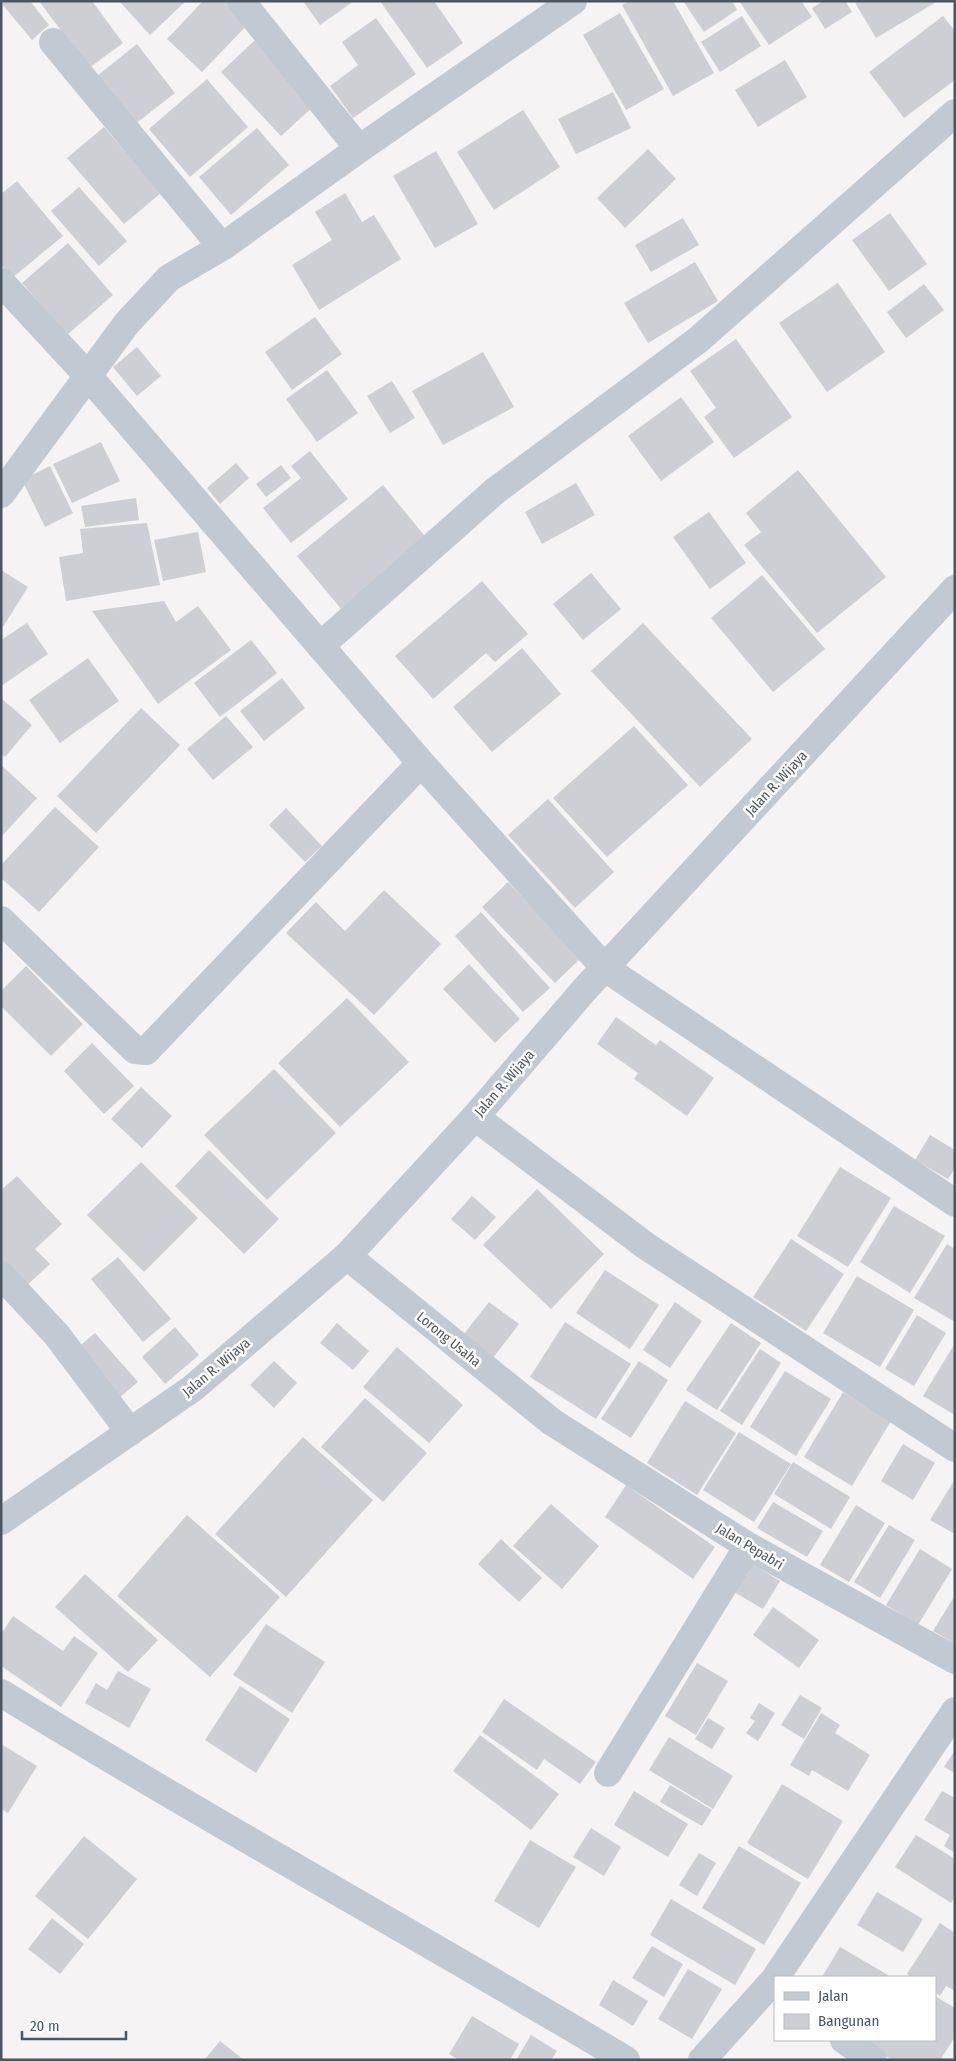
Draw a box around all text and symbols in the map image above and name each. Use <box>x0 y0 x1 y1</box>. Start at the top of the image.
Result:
street label: Jalan R. Wijaya <box>742 747 811 819</box>
street label: Jalan R. Wijaya <box>471 1046 538 1120</box>
street label: Lorong Usaha <box>413 1308 484 1370</box>
street label: Jalan R. Wijaya <box>179 1334 254 1400</box>
street label: Jalan Pepabri <box>713 1520 787 1573</box>
legend <box>774 1976 936 2041</box>
text: Jalan <box>818 1987 848 2005</box>
scale bar <box>22 2008 126 2040</box>
text: Bangunan <box>818 2012 879 2030</box>
text: 20 m <box>30 2017 60 2035</box>

